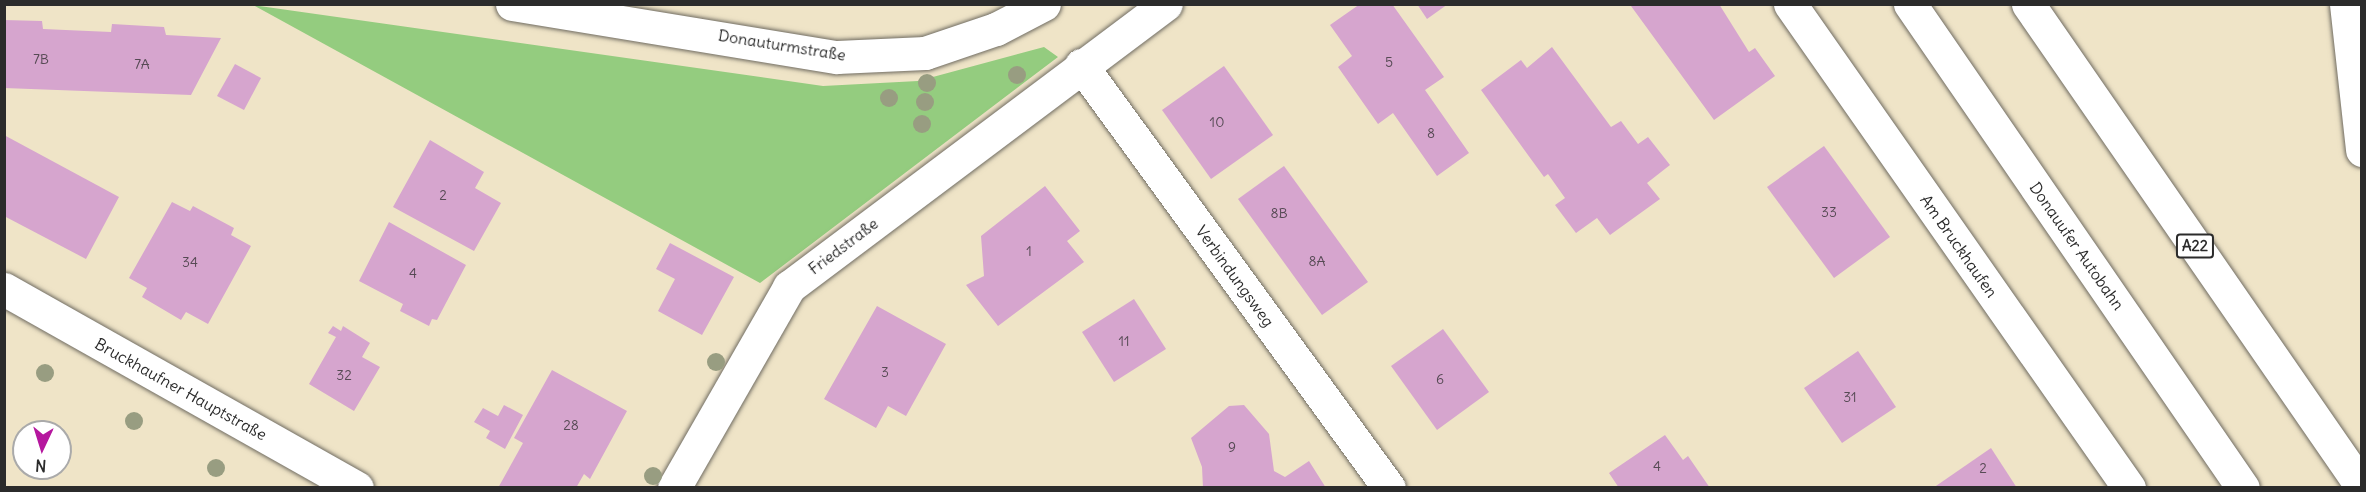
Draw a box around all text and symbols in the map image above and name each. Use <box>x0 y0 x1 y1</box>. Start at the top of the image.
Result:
street label: Donauturmstraße <box>717 25 847 65</box>
house number: 7B <box>33 51 49 67</box>
house number: 5 <box>1385 54 1393 70</box>
house number: 7A <box>134 56 150 72</box>
house number: 10 <box>1210 114 1224 130</box>
house number: 8 <box>1427 125 1435 141</box>
street label: Donauufer Autobahn <box>2026 178 2128 314</box>
house number: 2 <box>439 187 447 203</box>
street label: Am Bruckhaufen <box>1916 191 2002 301</box>
house number: 33 <box>1821 204 1837 220</box>
house number: 8B <box>1270 205 1288 221</box>
street label: Friedstraße <box>804 214 882 278</box>
street label: Verbindungsweg <box>1192 222 1278 330</box>
road number: A22 <box>2176 234 2214 258</box>
house number: 1 <box>1026 243 1032 259</box>
house number: 8A <box>1308 253 1326 269</box>
house number: 34 <box>182 254 198 270</box>
house number: 4 <box>409 265 417 281</box>
house number: 11 <box>1118 333 1130 349</box>
street label: Bruckhaufner Hauptstraße <box>92 334 270 444</box>
house number: 3 <box>881 364 889 380</box>
house number: 32 <box>336 367 352 383</box>
house number: 6 <box>1436 371 1444 387</box>
house number: 31 <box>1843 389 1857 405</box>
house number: 28 <box>563 417 579 433</box>
north arrow <box>12 420 72 480</box>
house number: 9 <box>1228 439 1236 455</box>
text: N <box>35 456 47 476</box>
house number: 4 <box>1653 458 1661 474</box>
house number: 2 <box>1979 460 1987 476</box>

